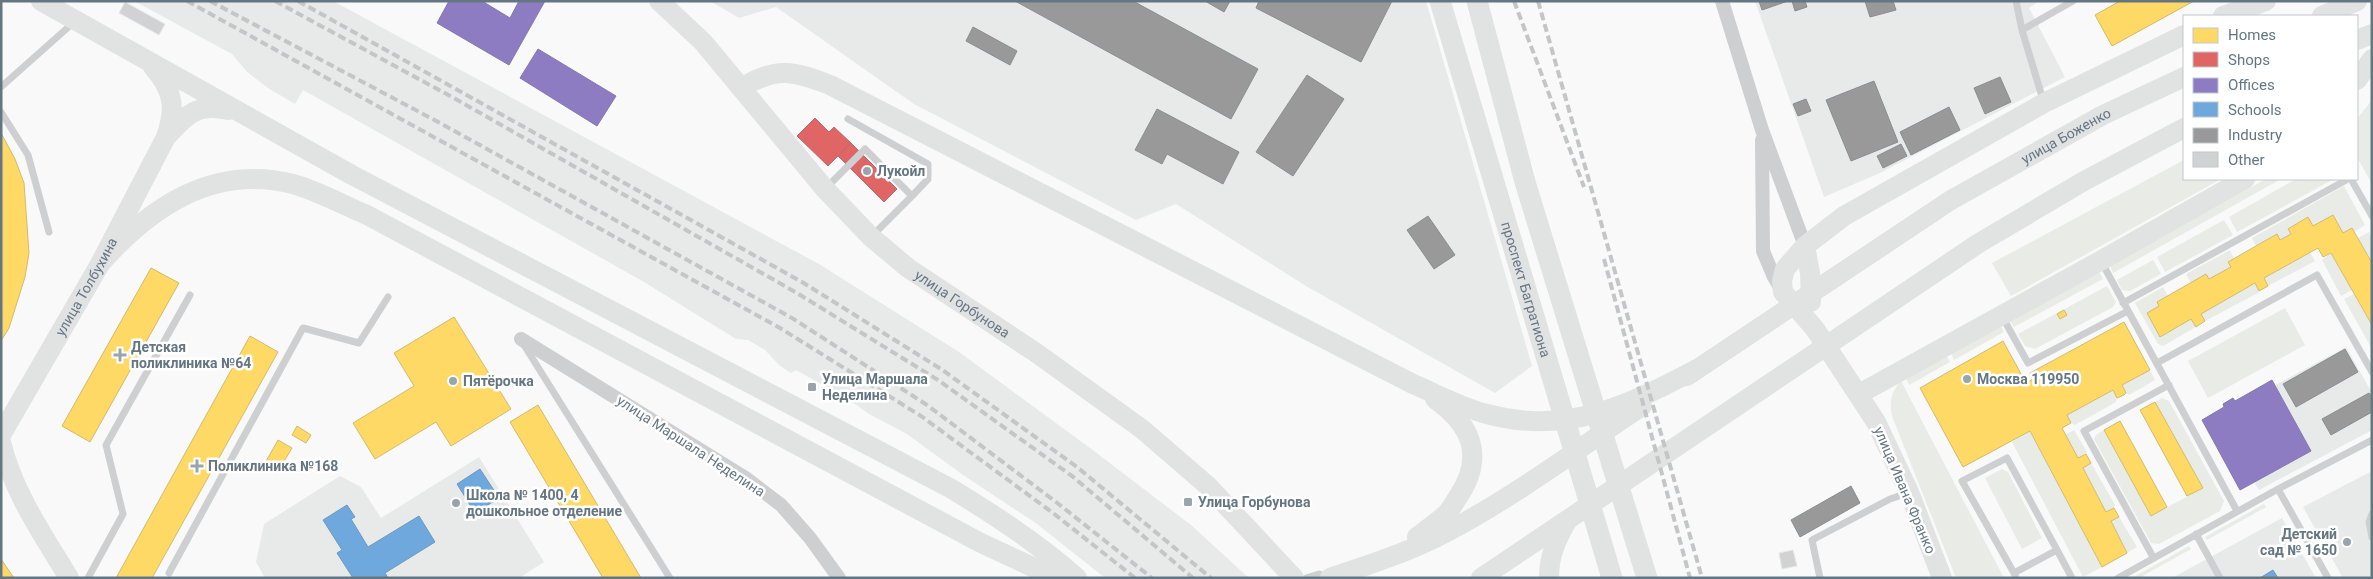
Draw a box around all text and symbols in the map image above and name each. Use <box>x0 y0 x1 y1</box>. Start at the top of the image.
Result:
legend <box>2183 15 2358 180</box>
text: Homes <box>2228 26 2276 44</box>
text: Shops <box>2228 51 2270 69</box>
text: Offices <box>2228 76 2275 94</box>
text: Schools <box>2228 101 2282 119</box>
street label: улица Боженко <box>2018 105 2113 167</box>
text: Industry <box>2228 126 2282 144</box>
text: Other <box>2228 151 2265 169</box>
place label: Лукойл <box>877 163 925 179</box>
marker: Лукойл <box>861 165 873 177</box>
street label: проспект Багратиона <box>1498 220 1554 359</box>
street label: улица Толбухина <box>52 235 120 339</box>
street label: улица Горбунова <box>912 267 1013 341</box>
place label: Детская поликлиника №64 <box>131 339 251 371</box>
marker: Детская поликлиника №64 <box>113 348 127 362</box>
place label: Улица Маршала Неделина <box>822 371 928 403</box>
place label: Москва 119950 <box>1977 371 2079 387</box>
place label: Пятёрочка <box>463 373 534 389</box>
marker: Москва 119950 <box>1961 373 1973 385</box>
marker: Пятёрочка <box>447 375 459 387</box>
marker: Улица Маршала Неделина <box>806 381 818 393</box>
street label: улица Маршала Неделина <box>614 392 768 500</box>
street label: улица Ивана Франко <box>1871 424 1939 556</box>
place label: Поликлиника №168 <box>208 458 338 474</box>
marker: Поликлиника №168 <box>190 459 204 473</box>
place label: Школа № 1400, 4 дошкольное отделение <box>466 487 622 519</box>
place label: Улица Горбунова <box>1198 494 1311 510</box>
marker: Улица Горбунова <box>1182 496 1194 508</box>
marker: Школа № 1400, 4 дошкольное отделение <box>450 497 462 509</box>
place label: Детский сад № 1650 <box>2260 526 2337 558</box>
marker: Детский сад № 1650 <box>2341 536 2353 548</box>

